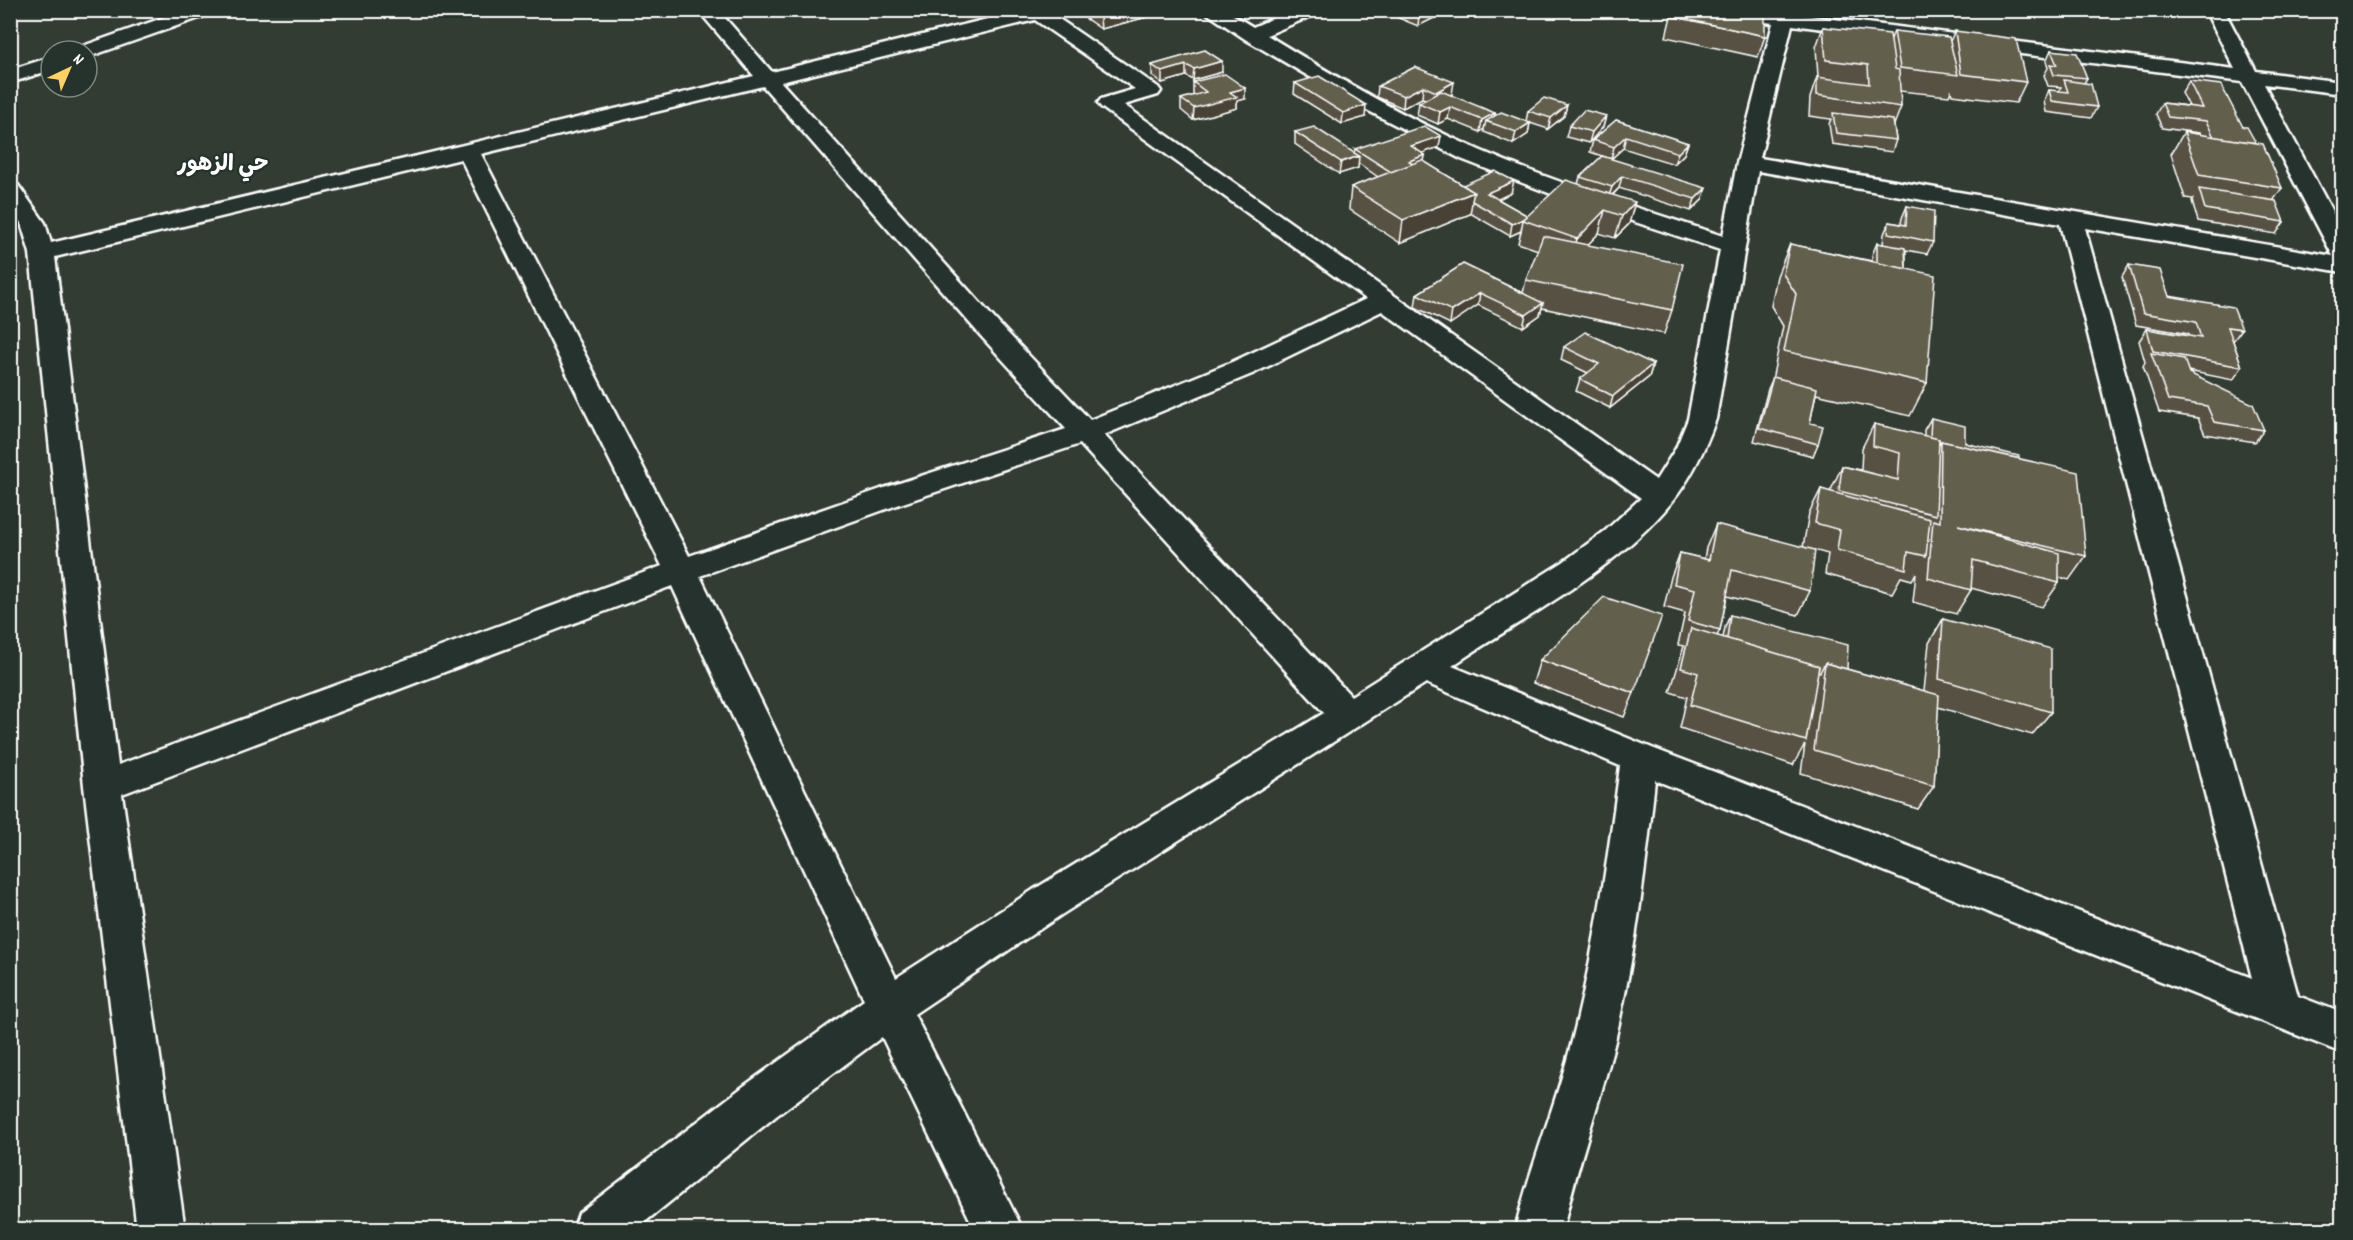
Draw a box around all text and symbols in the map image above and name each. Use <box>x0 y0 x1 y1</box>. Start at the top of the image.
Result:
north arrow <box>39 39 99 99</box>
text: N <box>67 49 89 71</box>
district label: حي الزهور <box>176 150 268 182</box>

